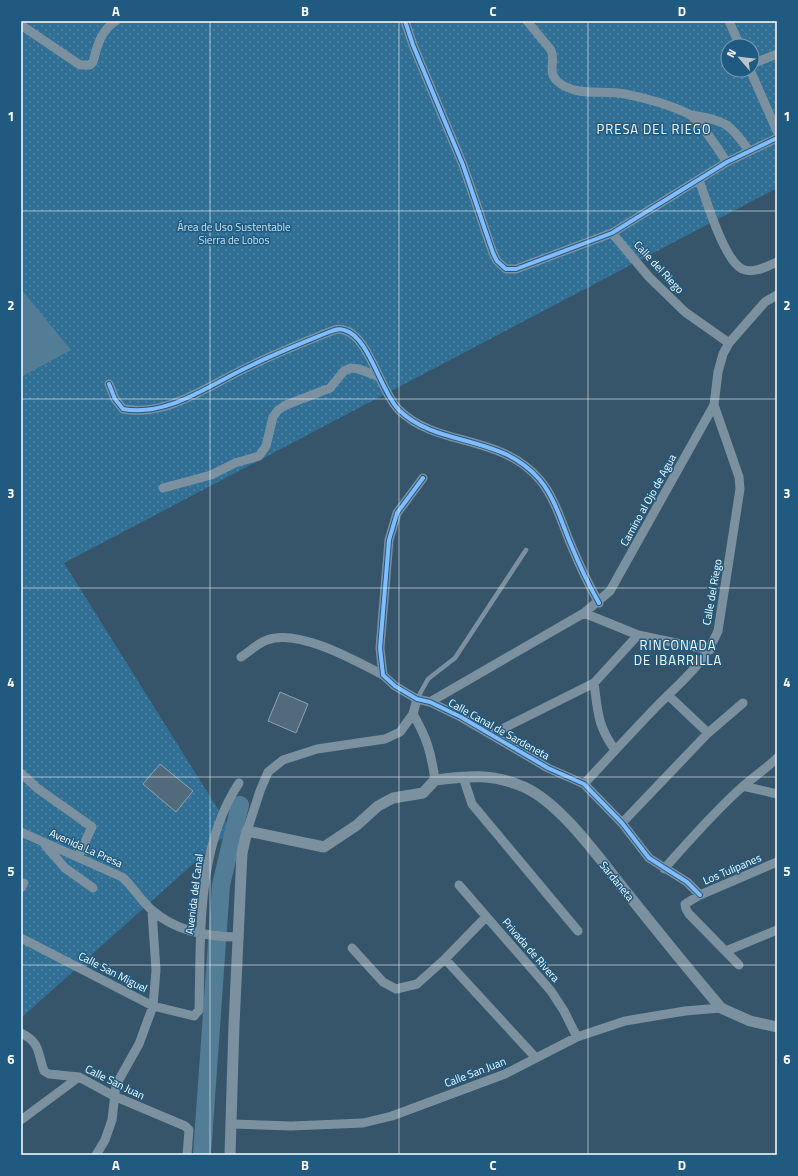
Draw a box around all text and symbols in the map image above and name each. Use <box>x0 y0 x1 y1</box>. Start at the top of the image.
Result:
text: A <box>112 1 120 21</box>
text: B <box>301 1 309 21</box>
text: C <box>489 1 497 21</box>
text: D <box>678 1 686 21</box>
north arrow <box>720 38 760 78</box>
text: N <box>722 46 740 60</box>
text: 1 <box>7 106 15 126</box>
text: 1 <box>783 106 791 126</box>
district label: PRESA DEL RIEGO <box>597 119 711 139</box>
park label: Área de Uso Sustentable Sierra de Lobos <box>177 219 291 248</box>
street label: Calle del Riego <box>630 237 688 297</box>
text: 2 <box>7 295 15 315</box>
text: 2 <box>783 295 791 315</box>
street label: Camino al Ojo de Agua <box>616 451 680 549</box>
text: 3 <box>7 483 15 503</box>
text: 3 <box>783 483 791 503</box>
street label: Calle del Riego <box>698 557 726 626</box>
district label: RINCONADA DE IBARRILLA <box>634 635 722 670</box>
text: 4 <box>7 672 15 692</box>
text: 4 <box>783 672 791 692</box>
street label: Calle Canal de Sardeneta <box>445 694 553 764</box>
street label: Avenida La Presa <box>47 825 126 872</box>
street label: Los Tulipanes <box>700 850 764 888</box>
street label: Avenida del Canal <box>181 853 207 935</box>
street label: Sardaneta <box>596 858 638 905</box>
text: 5 <box>7 861 15 881</box>
text: 5 <box>783 861 791 881</box>
street label: Privada de Rivera <box>499 914 564 986</box>
street label: Calle San Miguel <box>76 948 150 996</box>
text: 6 <box>7 1049 15 1069</box>
text: 6 <box>783 1049 791 1069</box>
street label: Calle San Juan <box>442 1053 508 1091</box>
street label: Calle San Juan <box>82 1061 148 1103</box>
text: A <box>112 1155 120 1175</box>
text: B <box>301 1155 309 1175</box>
text: C <box>489 1155 497 1175</box>
text: D <box>678 1155 686 1175</box>

